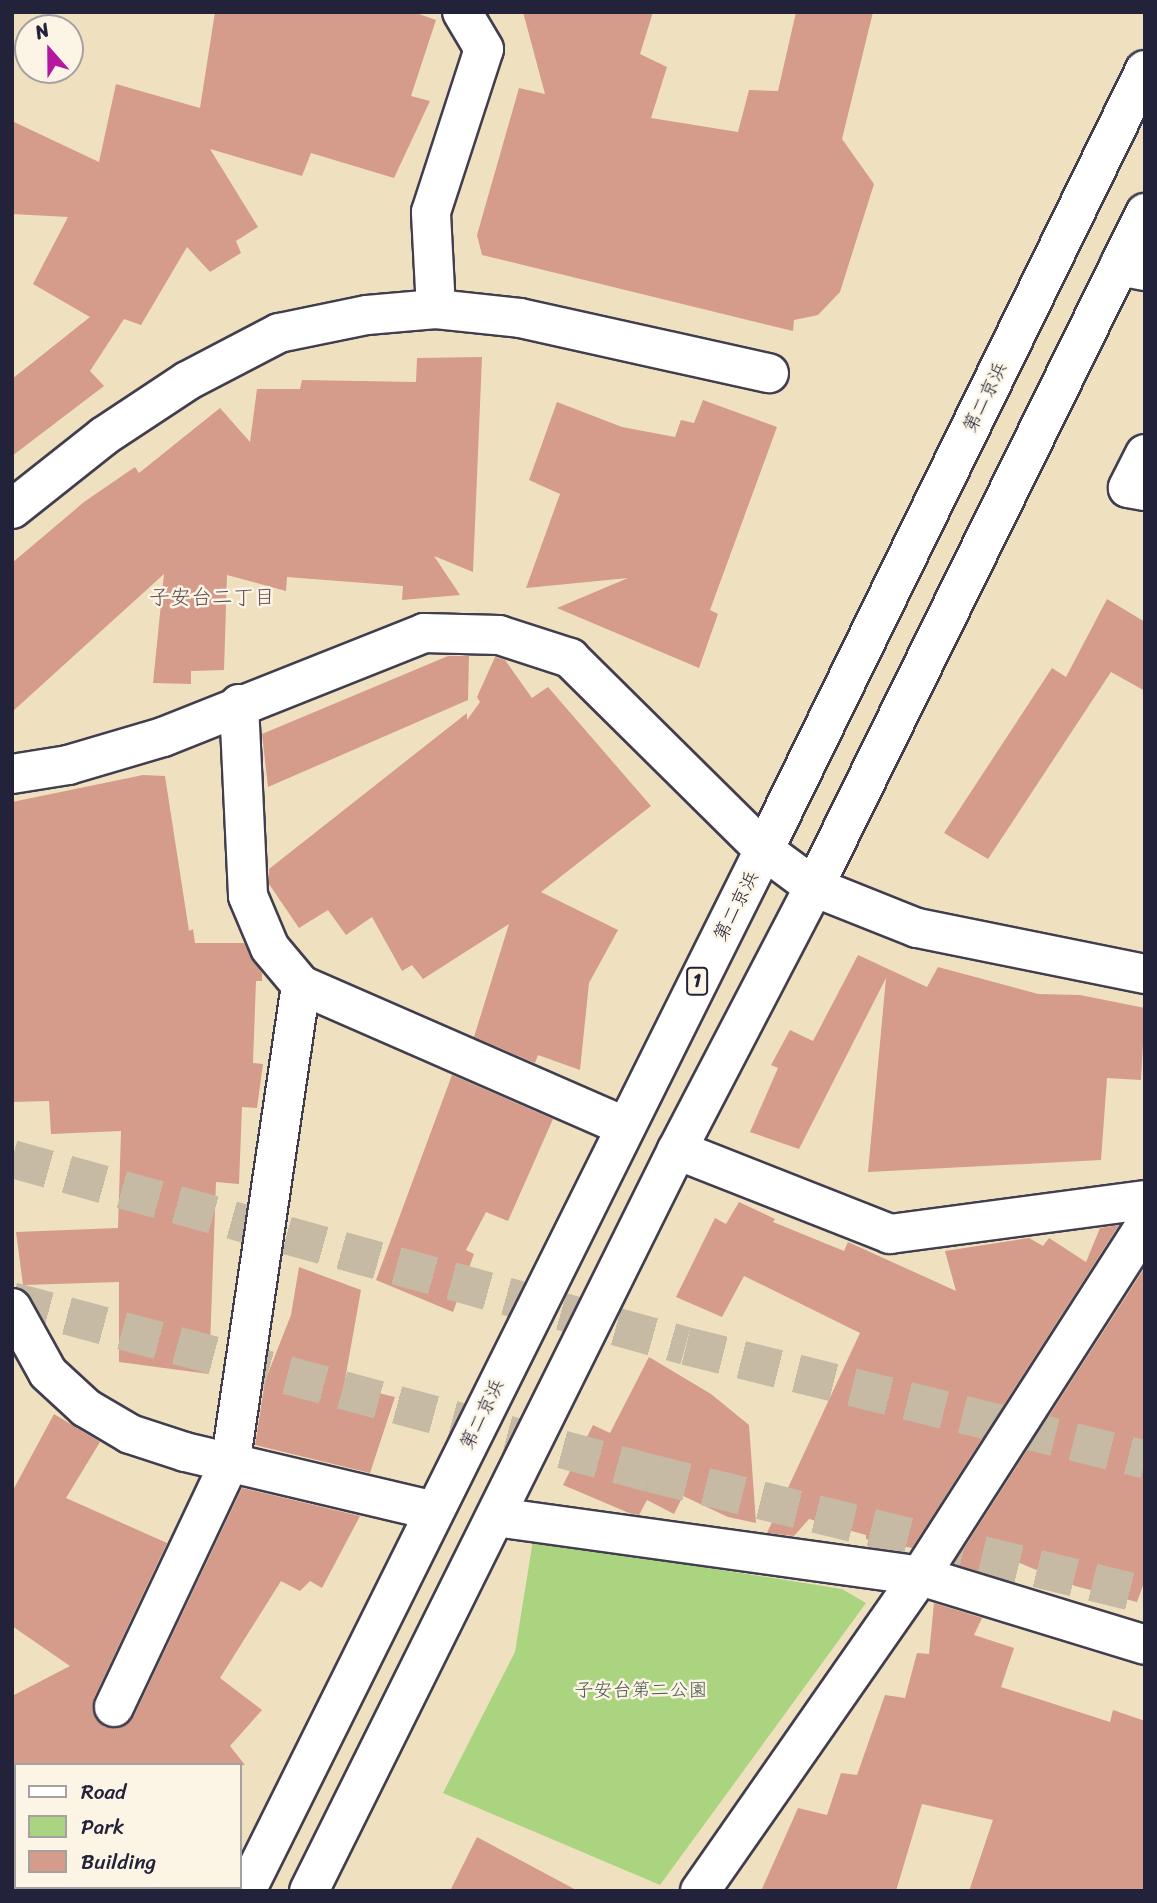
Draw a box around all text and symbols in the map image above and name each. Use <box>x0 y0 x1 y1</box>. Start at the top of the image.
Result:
text: N <box>30 13 54 49</box>
north arrow <box>14 14 84 84</box>
street label: 第二京浜 <box>958 358 1012 436</box>
district label: 子安台二丁目 <box>149 584 275 610</box>
street label: 第二京浜 <box>709 867 763 945</box>
road number: 1 <box>685 966 709 996</box>
street label: 第二京浜 <box>455 1375 509 1453</box>
park label: 子安台第二公園 <box>575 1679 707 1701</box>
legend <box>14 1763 242 1889</box>
text: Road <box>81 1773 126 1811</box>
text: Park <box>81 1808 124 1846</box>
text: Building <box>81 1843 156 1881</box>

